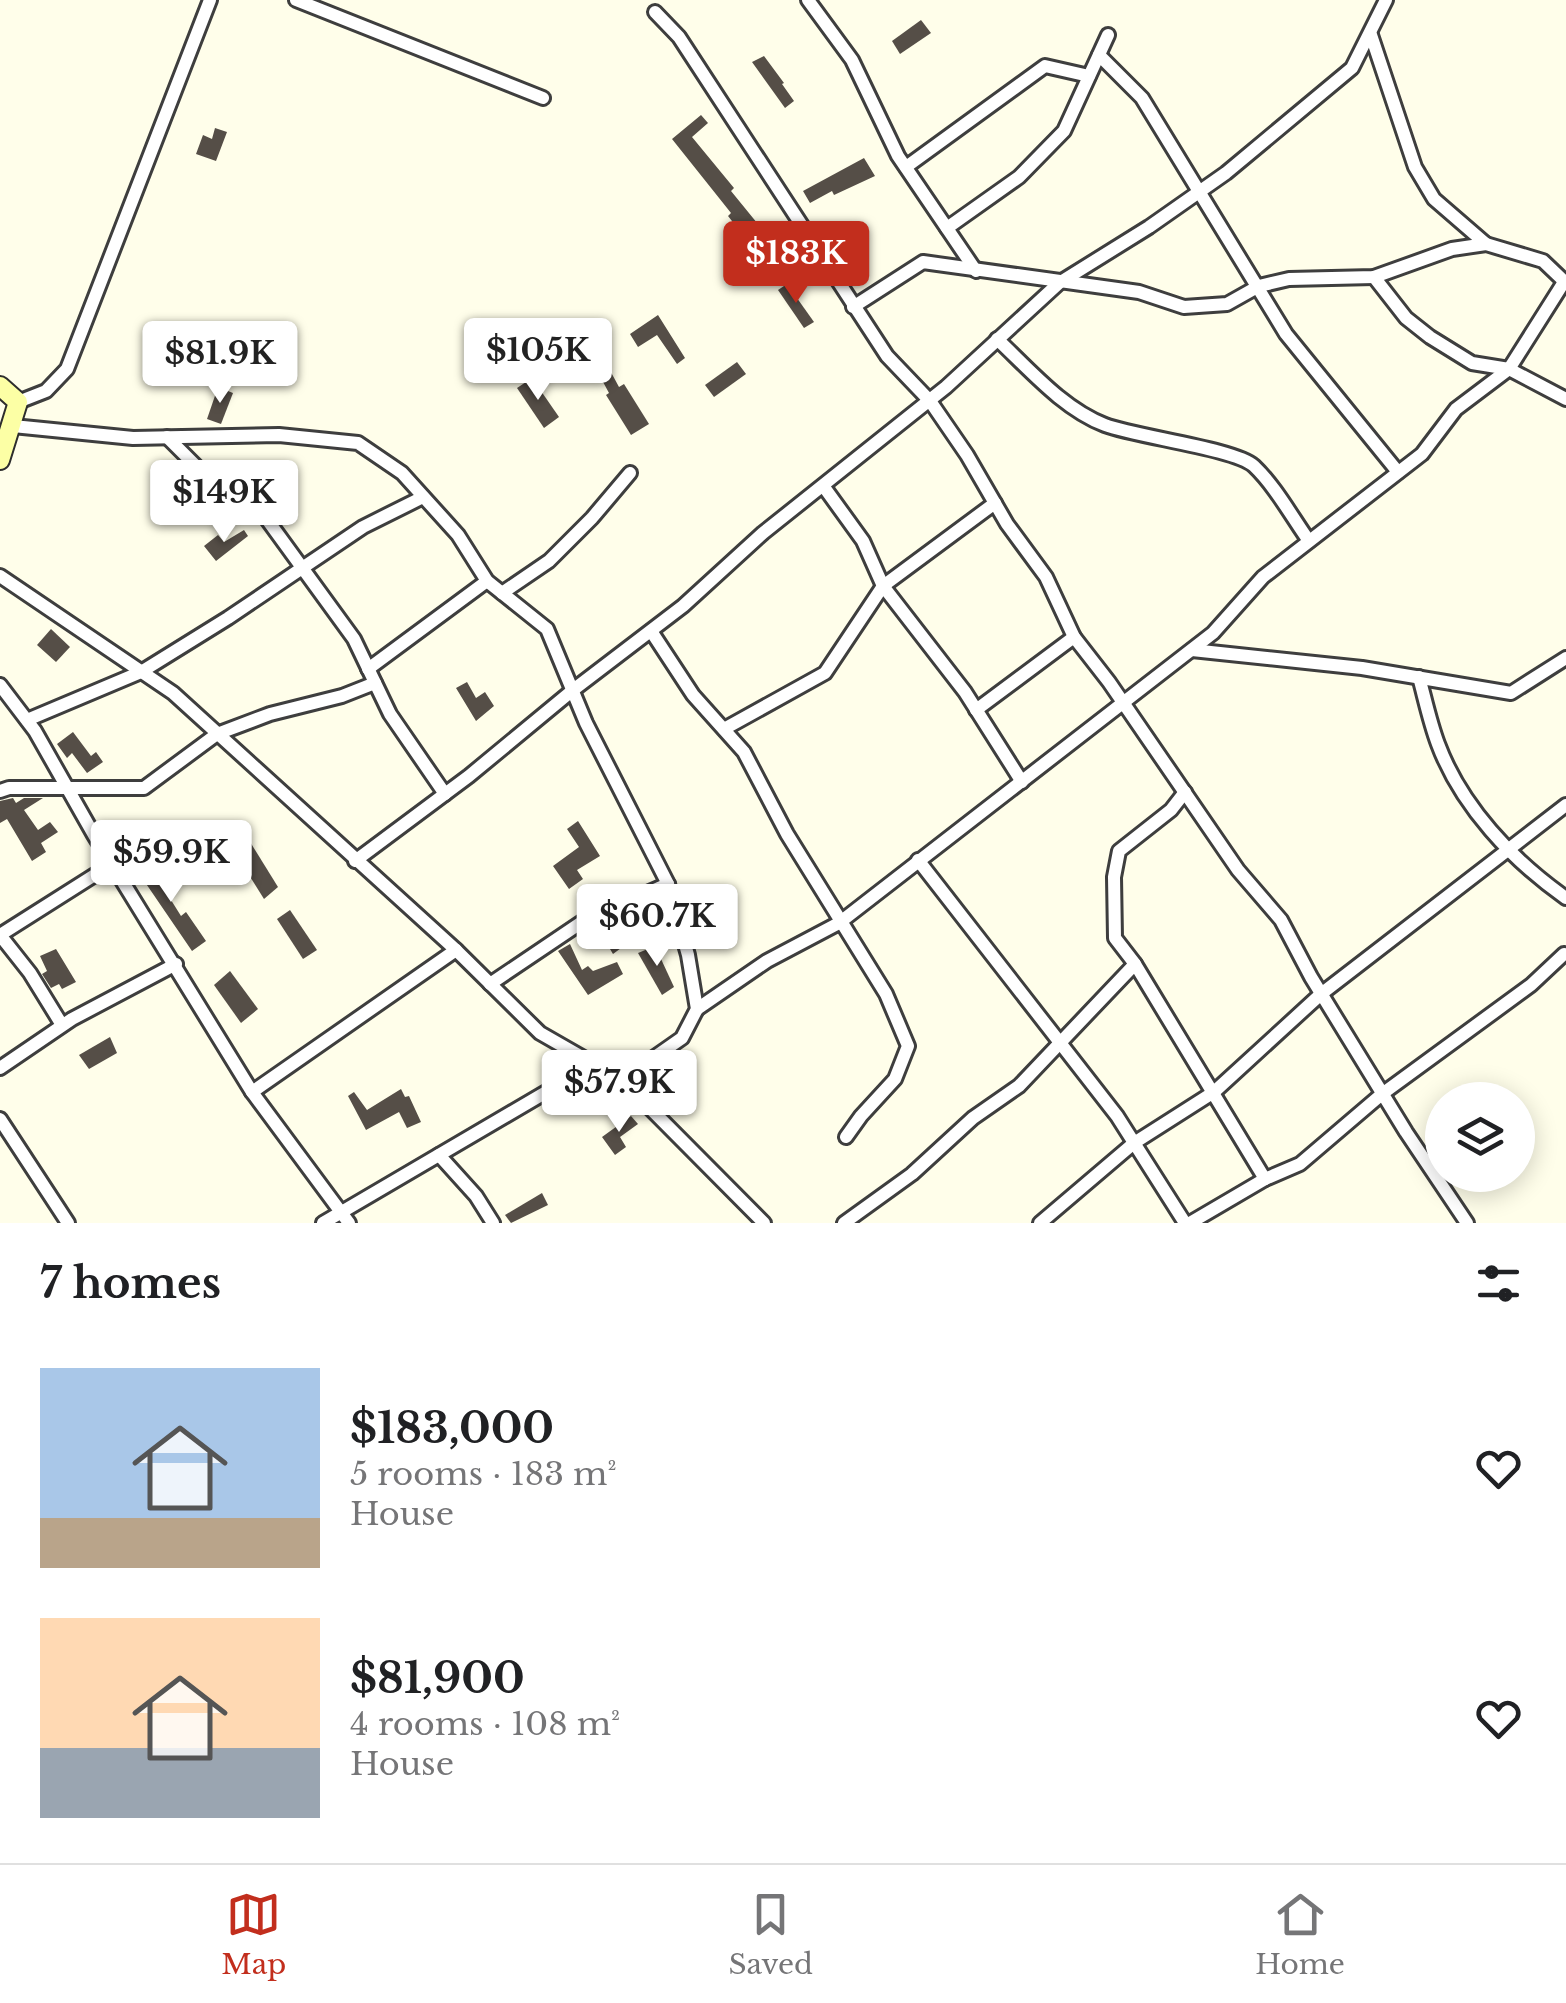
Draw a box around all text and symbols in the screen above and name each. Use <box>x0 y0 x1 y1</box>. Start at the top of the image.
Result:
pin: $183K <box>726 221 866 306</box>
text: $183K <box>745 233 847 273</box>
pin: $105K <box>468 318 608 403</box>
pin: $81.9K <box>139 321 301 406</box>
text: $105K <box>486 330 590 370</box>
text: $81.9K <box>164 333 276 373</box>
pin: $149K <box>154 460 294 545</box>
text: $149K <box>172 472 276 512</box>
pin: $59.9K <box>90 820 252 905</box>
text: $59.9K <box>113 832 229 872</box>
pin: $60.7K <box>576 884 738 969</box>
text: $60.7K <box>599 896 715 936</box>
pin: $57.9K <box>538 1050 700 1135</box>
text: $57.9K <box>564 1062 674 1102</box>
map controls <box>1425 1082 1535 1192</box>
button: layers <box>1425 1082 1535 1192</box>
icon: filters <box>1471 1256 1526 1311</box>
text: 7 homes <box>40 1257 221 1309</box>
text: $183,000 <box>350 1402 554 1454</box>
icon: home <box>120 1408 240 1528</box>
icon: heart <box>1471 1441 1526 1496</box>
text: 5 rooms · 183 m² <box>350 1454 617 1494</box>
text: House <box>350 1494 454 1534</box>
text: $81,900 <box>350 1652 525 1704</box>
icon: home <box>120 1658 240 1778</box>
icon: heart <box>1471 1691 1526 1746</box>
text: 4 rooms · 108 m² <box>350 1704 620 1744</box>
text: House <box>350 1744 454 1784</box>
tab: Map <box>221 1887 286 1982</box>
tab: Saved <box>729 1887 813 1982</box>
tab: Home <box>1255 1887 1345 1982</box>

